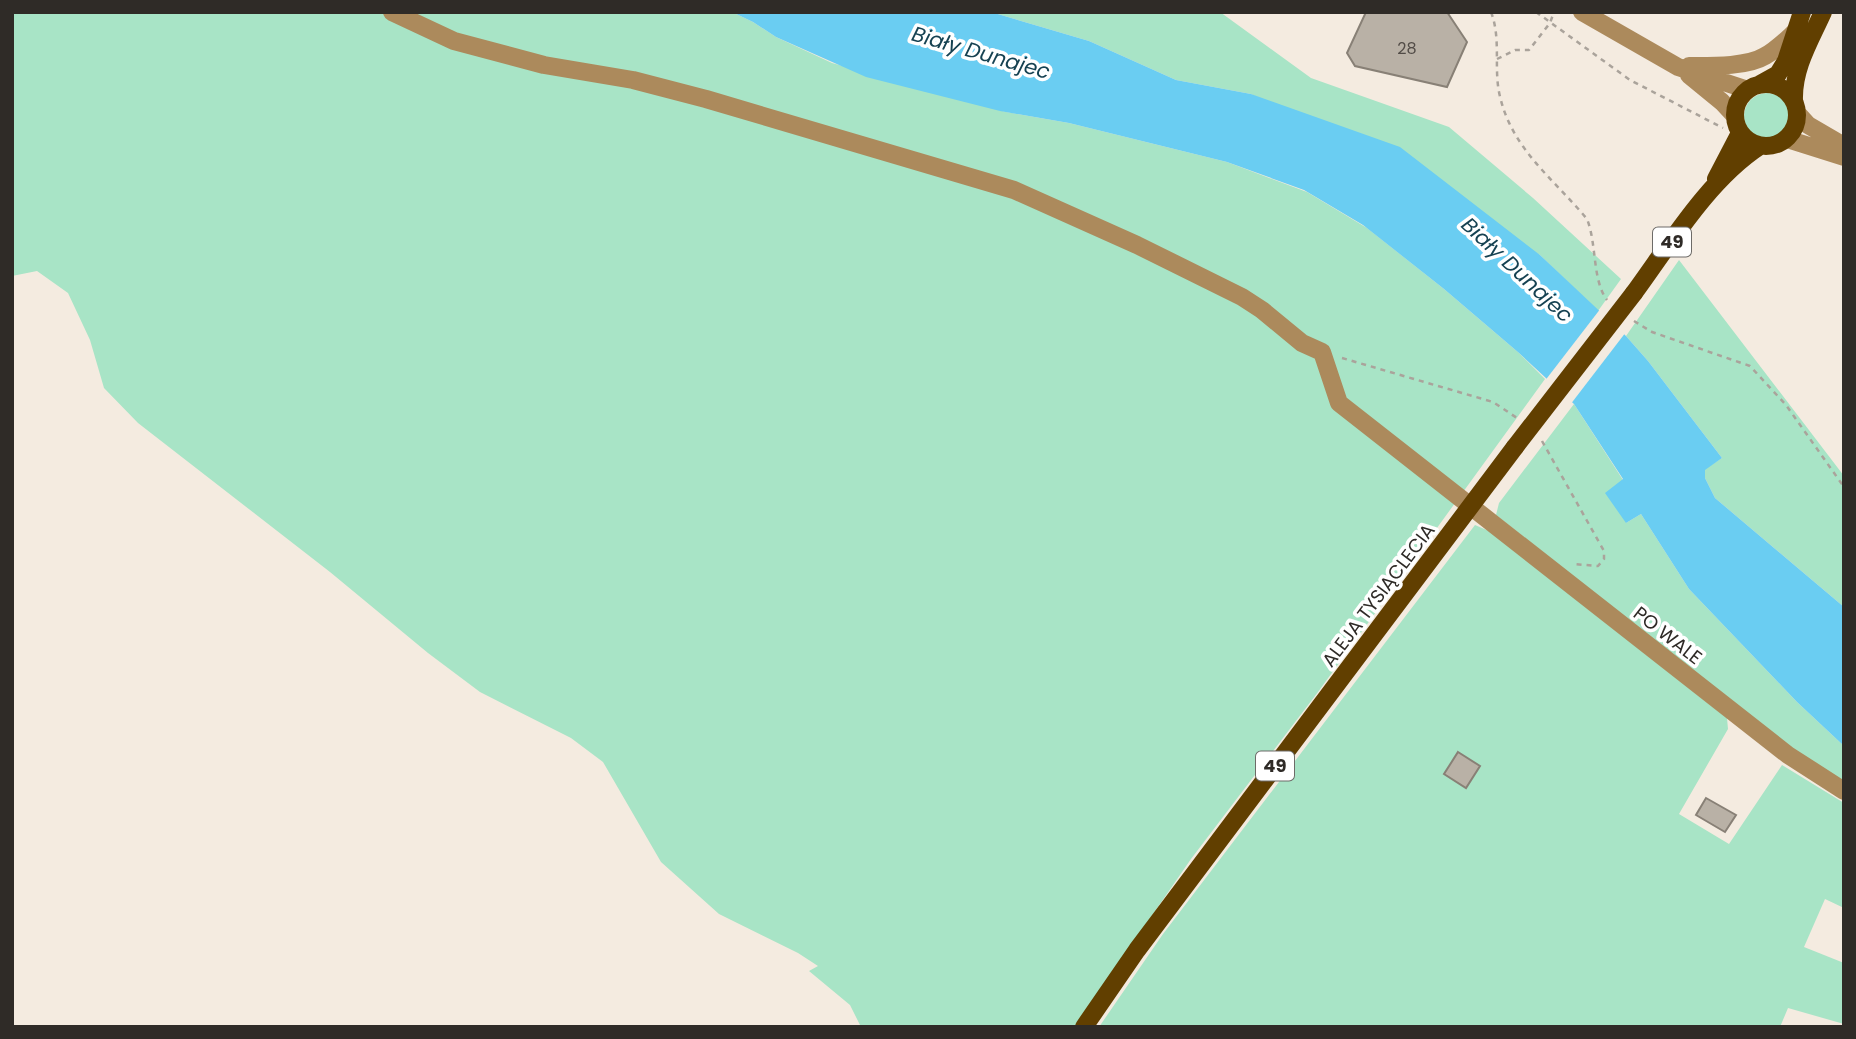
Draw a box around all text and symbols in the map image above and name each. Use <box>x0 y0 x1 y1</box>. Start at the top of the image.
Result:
water label: Biały Dunajec <box>909 19 1054 86</box>
house number: 28 <box>1397 37 1417 60</box>
water label: Biały Dunajec <box>1455 210 1580 329</box>
road number: 49 <box>1653 228 1691 256</box>
street label: ALEJA TYSIĄCLECIA <box>1315 518 1441 673</box>
street label: PO WALE <box>1628 600 1708 671</box>
road number: 49 <box>1256 752 1294 780</box>

